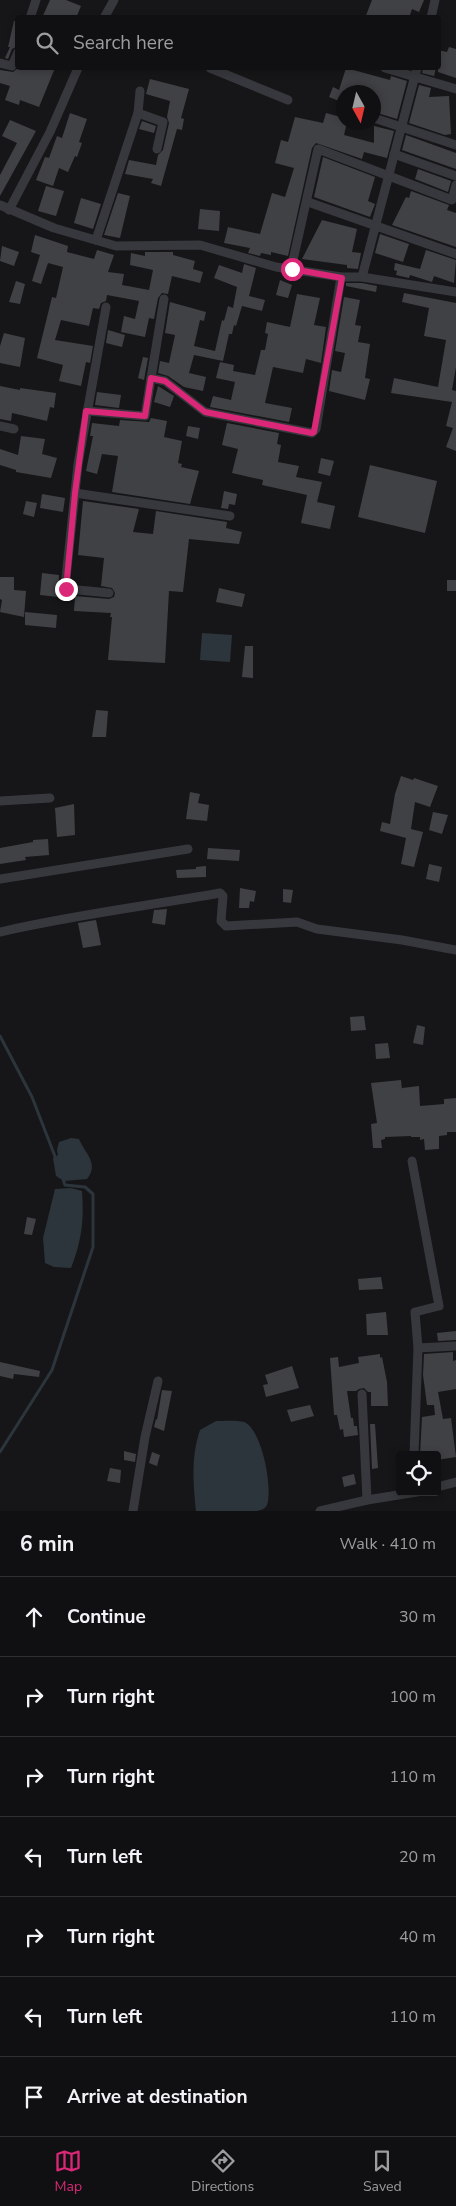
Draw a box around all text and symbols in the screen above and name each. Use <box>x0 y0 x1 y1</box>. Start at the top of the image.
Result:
search box <box>15 15 441 70</box>
icon: search <box>33 29 61 57</box>
text: Search here <box>73 30 174 56</box>
north arrow <box>336 85 381 130</box>
route start <box>281 258 304 281</box>
route end <box>55 578 78 601</box>
map controls <box>396 1451 441 1496</box>
button: locate <box>396 1451 441 1496</box>
text: 6 min <box>20 1530 74 1558</box>
text: Walk · 410 m <box>340 1533 436 1555</box>
icon: ahead <box>20 1603 48 1631</box>
text: Continue <box>67 1604 146 1630</box>
text: 30 m <box>399 1606 436 1628</box>
icon: right <box>20 1683 48 1711</box>
text: Turn right <box>67 1684 154 1710</box>
text: 100 m <box>389 1686 436 1708</box>
icon: right <box>20 1763 48 1791</box>
text: Turn right <box>67 1764 154 1790</box>
text: 110 m <box>389 1766 436 1788</box>
icon: left <box>20 1843 48 1871</box>
text: Turn left <box>67 1844 142 1870</box>
text: 20 m <box>399 1846 436 1868</box>
icon: right <box>20 1923 48 1951</box>
text: Turn right <box>67 1924 154 1950</box>
text: 40 m <box>399 1926 436 1948</box>
icon: left <box>20 2003 48 2031</box>
text: Turn left <box>67 2004 142 2030</box>
text: 110 m <box>389 2006 436 2028</box>
icon: arrive <box>20 2083 48 2111</box>
text: Arrive at destination <box>67 2084 248 2110</box>
tab: Map <box>54 2147 82 2196</box>
tab: Directions <box>191 2147 254 2196</box>
tab: Saved <box>363 2147 402 2196</box>

